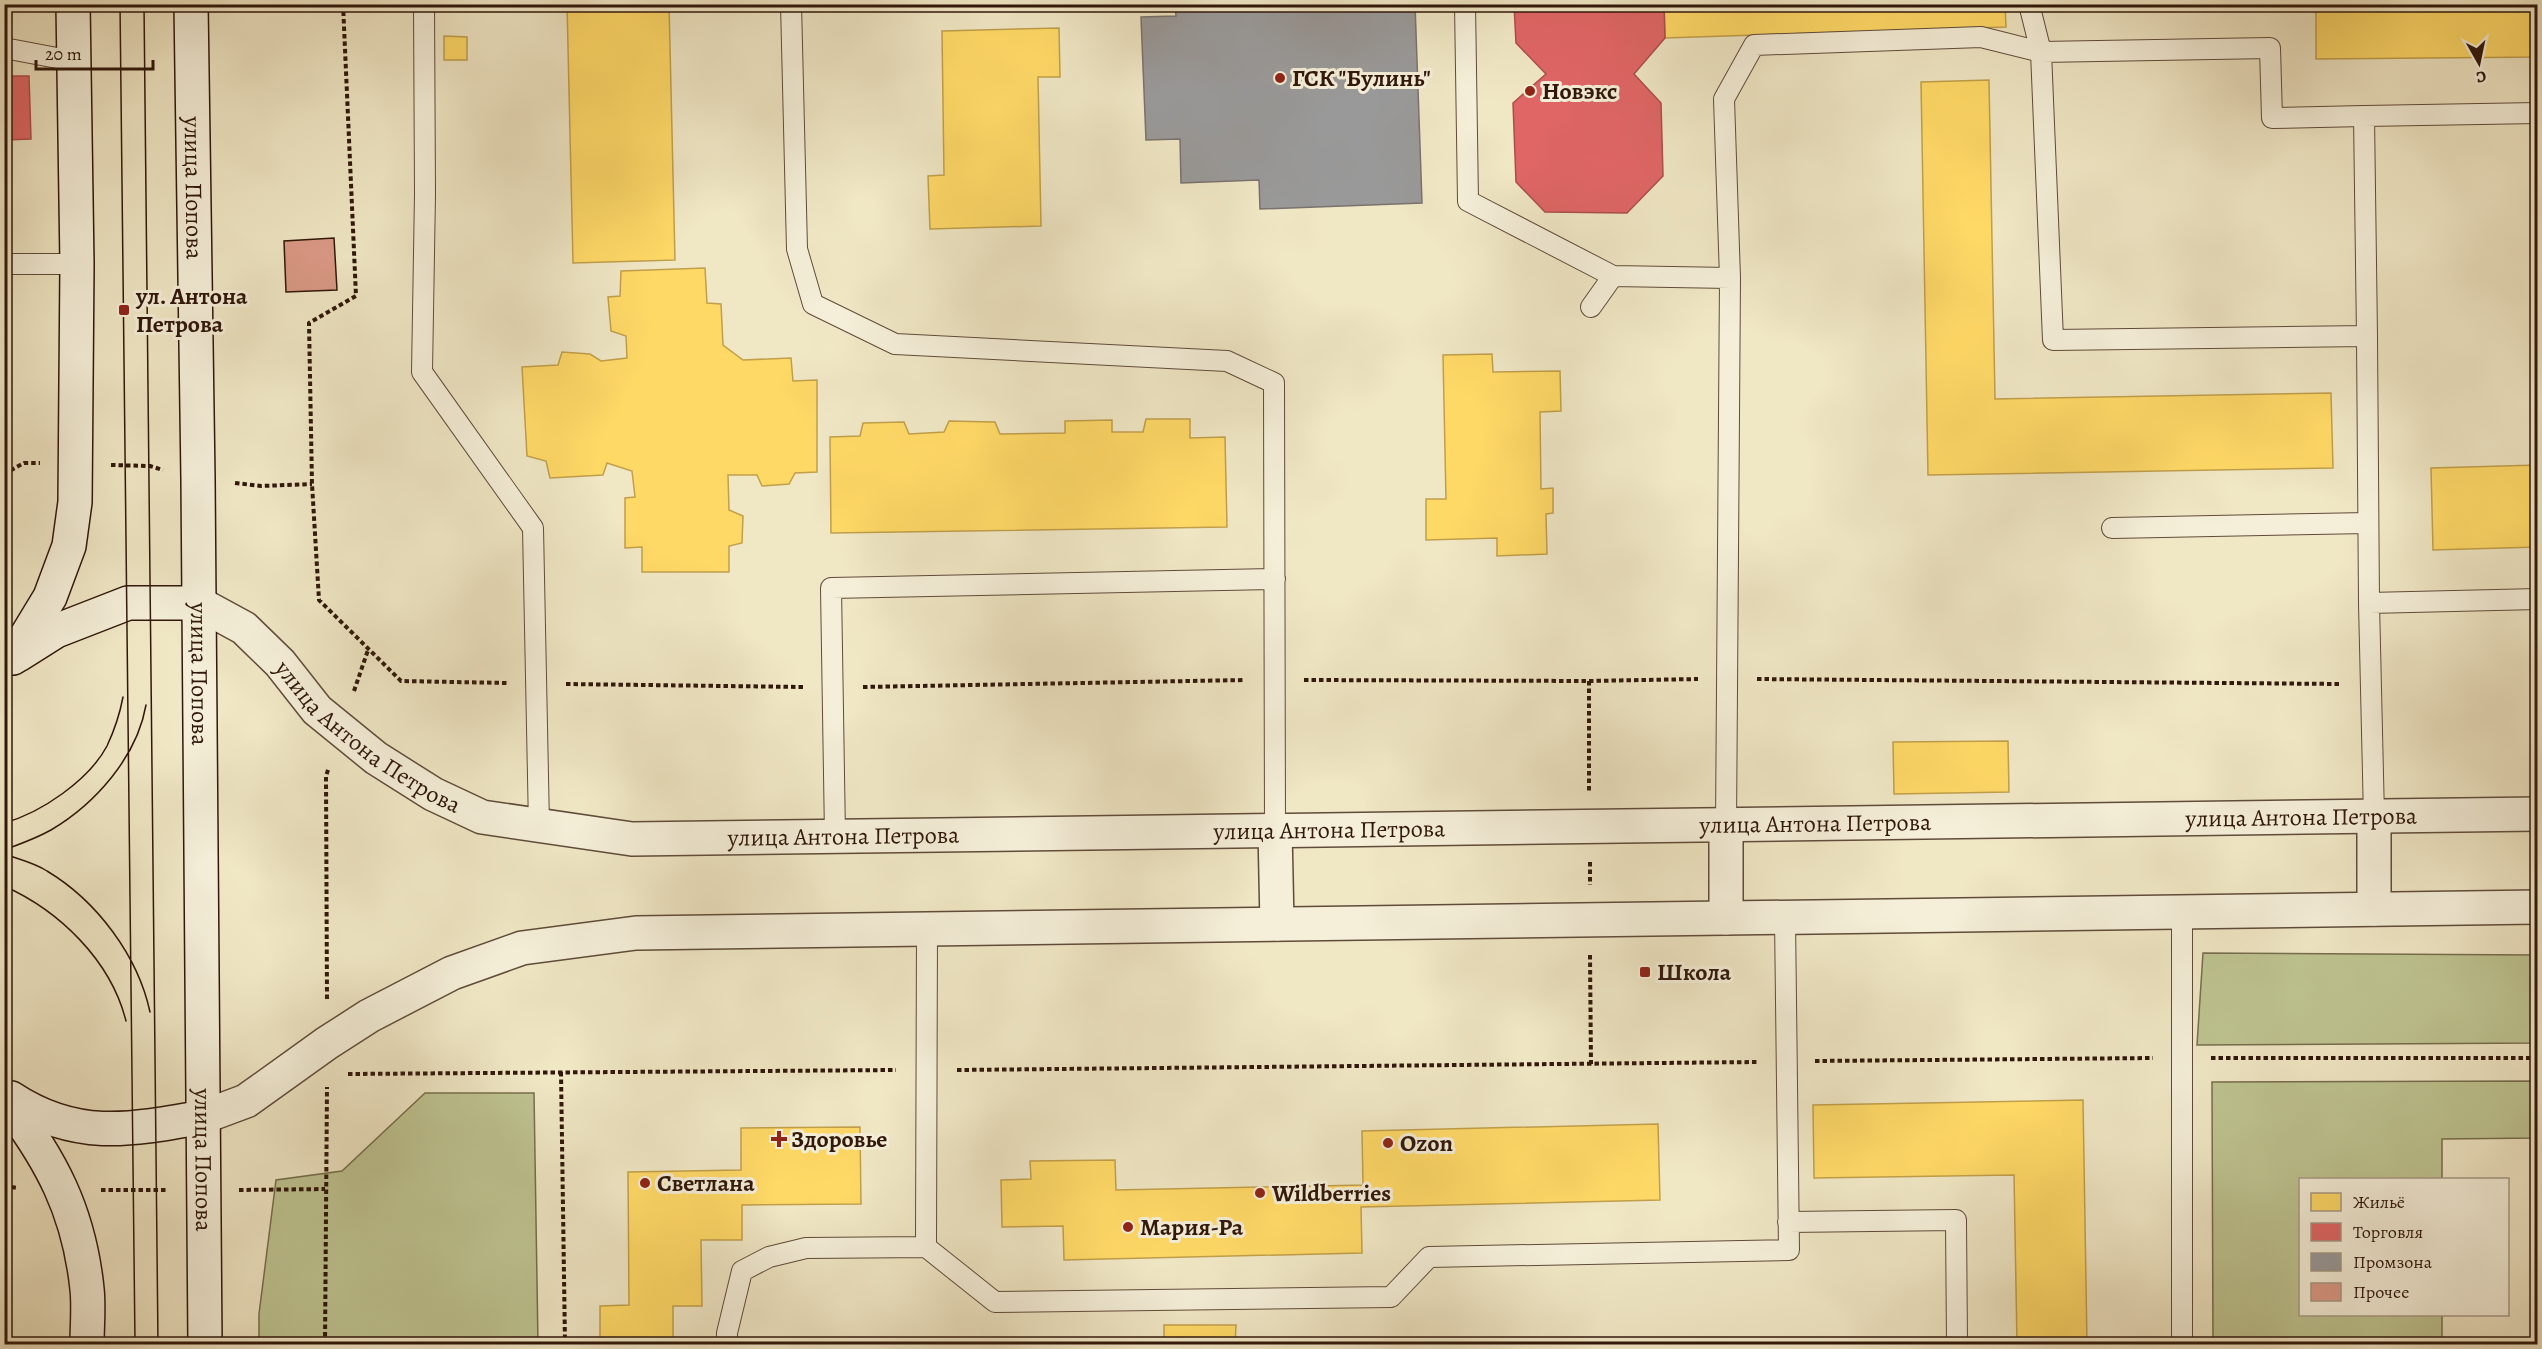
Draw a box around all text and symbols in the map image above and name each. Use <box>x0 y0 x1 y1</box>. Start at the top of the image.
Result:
scale bar <box>36 33 153 71</box>
north arrow <box>2449 33 2509 93</box>
text: 20 m <box>45 42 82 66</box>
place label: ГСК "Булинь" <box>1292 62 1431 94</box>
text: С <box>2474 65 2488 88</box>
marker: ГСК "Булинь" <box>1273 71 1287 85</box>
place label: Новэкс <box>1542 75 1617 107</box>
marker: Новэкс <box>1523 84 1537 98</box>
street label: улица Попова <box>177 115 211 260</box>
place label: ул. Антона Петрова <box>135 280 248 340</box>
marker: ул. Антона Петрова <box>117 303 131 317</box>
street label: улица Попова <box>183 601 216 746</box>
street label: улица Антона Петрова <box>267 653 466 821</box>
street label: улица Антона Петрова <box>2184 800 2417 835</box>
street label: улица Антона Петрова <box>1698 806 1931 841</box>
street label: улица Антона Петрова <box>1212 812 1445 847</box>
street label: улица Антона Петрова <box>726 819 959 854</box>
place label: Школа <box>1657 956 1732 988</box>
marker: Школа <box>1638 965 1652 979</box>
street label: улица Попова <box>187 1087 220 1232</box>
place label: Здоровье <box>791 1123 887 1155</box>
place label: Ozon <box>1400 1127 1454 1159</box>
marker: Здоровье <box>772 1132 786 1146</box>
marker: Ozon <box>1381 1136 1395 1150</box>
place label: Светлана <box>657 1167 755 1199</box>
marker: Светлана <box>638 1176 652 1190</box>
place label: Wildberries <box>1271 1177 1391 1209</box>
legend <box>2299 1178 2509 1316</box>
marker: Wildberries <box>1253 1186 1267 1200</box>
text: Жильё <box>2353 1190 2405 1214</box>
place label: Мария-Ра <box>1140 1211 1244 1243</box>
marker: Мария-Ра <box>1121 1220 1135 1234</box>
text: Торговля <box>2353 1220 2423 1244</box>
text: Промзона <box>2353 1250 2433 1274</box>
text: Прочее <box>2353 1280 2409 1304</box>

